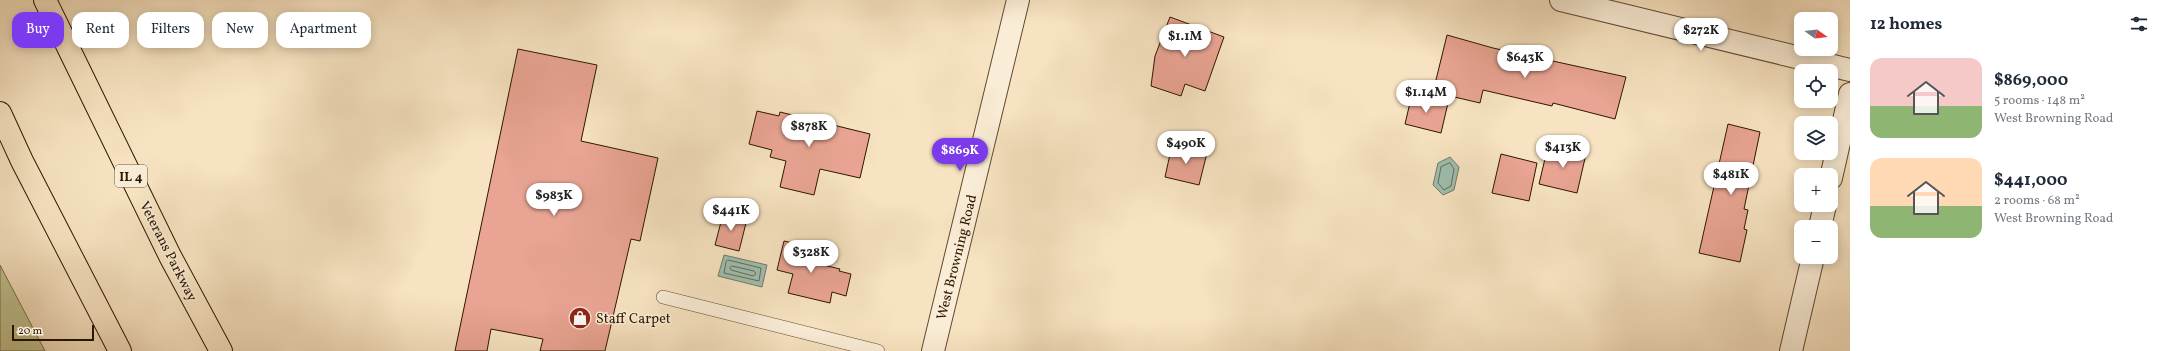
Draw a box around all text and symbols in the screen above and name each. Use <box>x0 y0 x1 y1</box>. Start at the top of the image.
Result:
chip: Buy <box>12 12 64 48</box>
chip: Rent <box>72 12 129 48</box>
chip: Filters <box>137 12 204 48</box>
chip: New <box>212 12 268 48</box>
chip: Apartment <box>276 12 371 48</box>
north arrow <box>1794 12 1838 56</box>
map controls <box>1794 12 1838 264</box>
text: 12 homes <box>1870 13 1942 36</box>
icon: filters <box>2128 13 2150 35</box>
pin: $272K <box>1673 18 1729 52</box>
text: $272K <box>1683 22 1719 40</box>
pin: $1.1M <box>1157 24 1213 58</box>
text: $1.1M <box>1168 28 1202 46</box>
pin: $643K <box>1497 45 1553 79</box>
text: $643K <box>1506 49 1544 67</box>
button: locate <box>1794 64 1838 108</box>
text: $869,000 <box>1994 69 2068 92</box>
icon: home <box>1902 74 1950 122</box>
pin: $1.14M <box>1393 80 1459 114</box>
text: $1.14M <box>1405 84 1447 102</box>
text: 5 rooms · 148 m² <box>1994 92 2085 110</box>
text: West Browning Road <box>1994 110 2113 128</box>
pin: $878K <box>781 114 837 148</box>
button: layers <box>1794 116 1838 160</box>
text: $878K <box>791 118 827 136</box>
pin: $490K <box>1158 131 1214 165</box>
text: $490K <box>1166 135 1206 153</box>
pin: $413K <box>1535 135 1591 169</box>
pin: $869K <box>932 138 988 172</box>
text: $413K <box>1545 139 1581 157</box>
text: $869K <box>941 142 979 160</box>
pin: $481K <box>1703 162 1759 196</box>
road number: IL 4 <box>115 165 147 187</box>
text: $481K <box>1713 166 1749 184</box>
button: + <box>1794 168 1838 212</box>
text: $441,000 <box>1994 169 2068 192</box>
icon: home <box>1902 174 1950 222</box>
pin: $983K <box>526 183 582 217</box>
text: $983K <box>535 187 573 205</box>
text: 2 rooms · 68 m² <box>1994 192 2080 210</box>
street label: West Browning Road <box>933 193 982 322</box>
street label: Veterans Parkway <box>134 198 201 305</box>
pin: $441K <box>703 198 759 232</box>
text: $441K <box>712 202 750 220</box>
text: West Browning Road <box>1994 210 2113 228</box>
button: − <box>1794 220 1838 264</box>
pin: $328K <box>783 240 839 274</box>
text: $328K <box>792 244 830 262</box>
shop icon: Staff Carpet <box>567 305 593 331</box>
place label: Staff Carpet <box>596 310 671 329</box>
scale bar <box>12 323 94 342</box>
text: 20 m <box>18 324 42 339</box>

